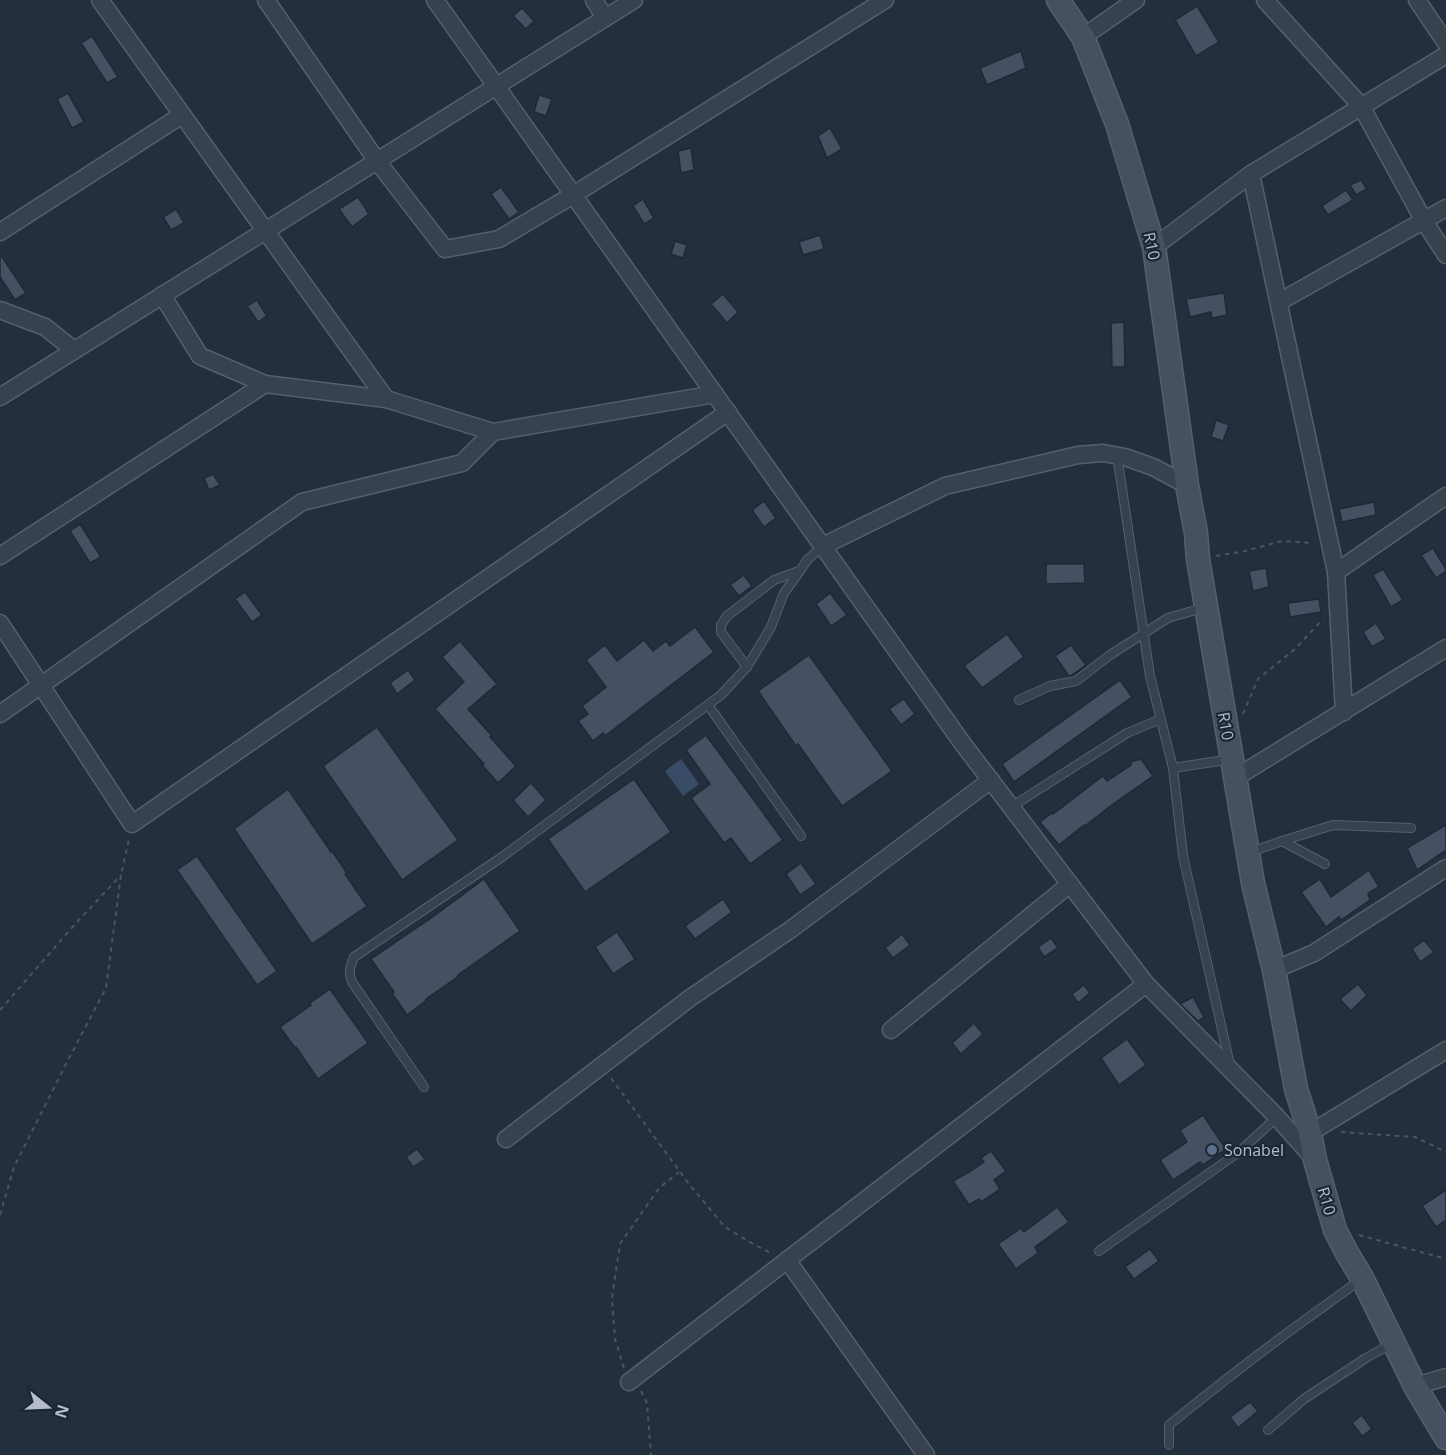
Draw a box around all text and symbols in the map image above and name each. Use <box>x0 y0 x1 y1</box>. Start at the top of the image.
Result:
street label: R10 <box>1138 230 1166 262</box>
street label: R10 <box>1213 710 1239 742</box>
place label: Sonabel <box>1224 1139 1284 1161</box>
marker: Sonabel <box>1205 1143 1219 1157</box>
street label: R10 <box>1313 1184 1341 1218</box>
north arrow <box>18 1377 78 1437</box>
text: N <box>50 1402 75 1421</box>

